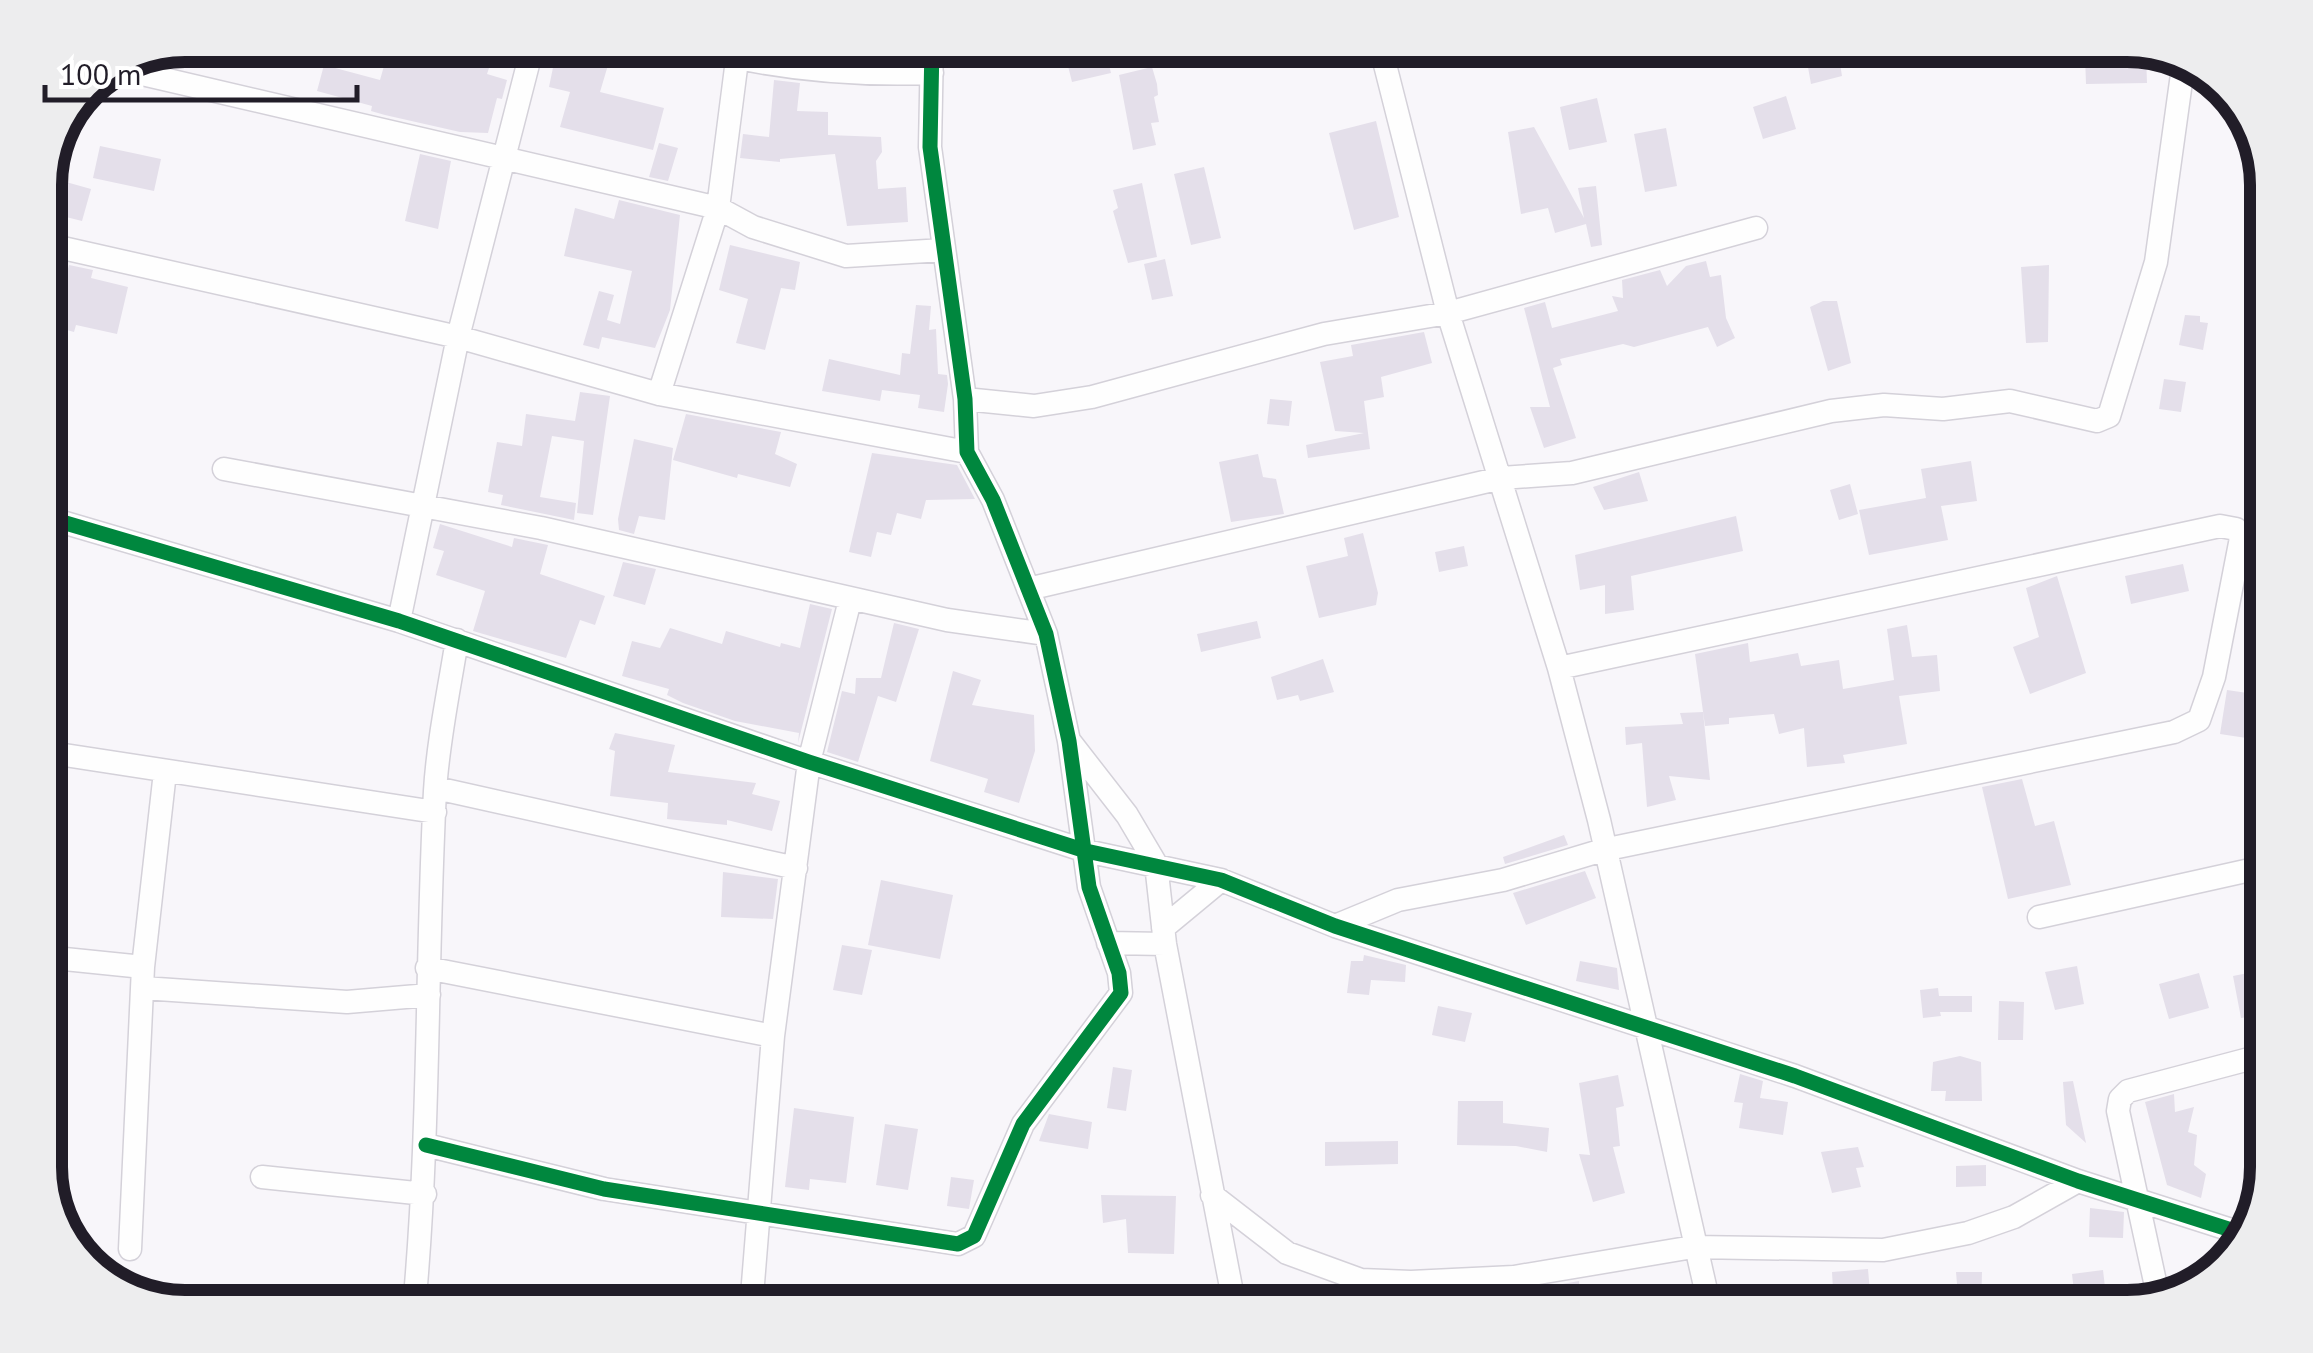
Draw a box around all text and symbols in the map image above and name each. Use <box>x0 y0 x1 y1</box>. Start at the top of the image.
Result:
scale bar <box>45 40 358 102</box>
text: 100 m <box>60 54 141 93</box>

